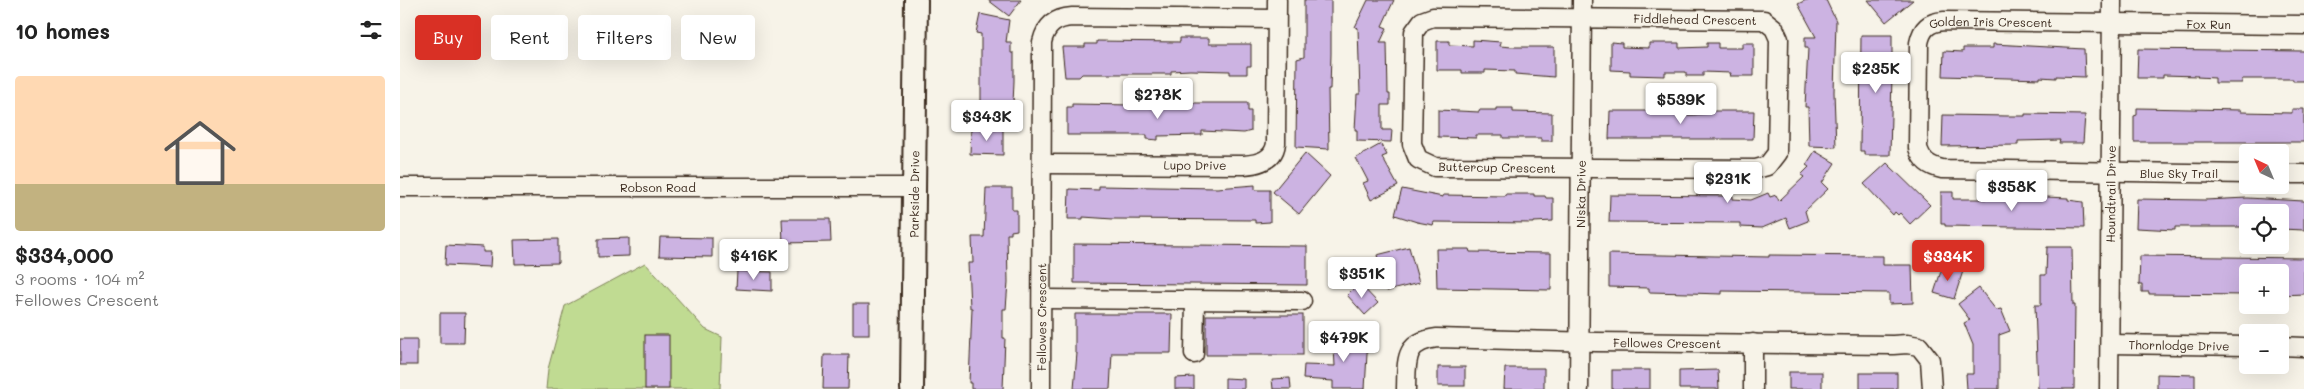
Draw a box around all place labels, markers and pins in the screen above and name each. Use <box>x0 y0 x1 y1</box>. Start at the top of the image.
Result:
pin: $235K <box>1841 52 1911 94</box>
pin: $278K <box>1123 78 1193 120</box>
pin: $539K <box>1646 82 1716 125</box>
pin: $343K <box>952 100 1022 142</box>
pin: $231K <box>1693 162 1763 204</box>
pin: $358K <box>1977 170 2047 212</box>
pin: $416K <box>719 238 789 281</box>
pin: $334K <box>1913 240 1983 282</box>
pin: $351K <box>1327 256 1397 299</box>
pin: $479K <box>1309 320 1379 363</box>

